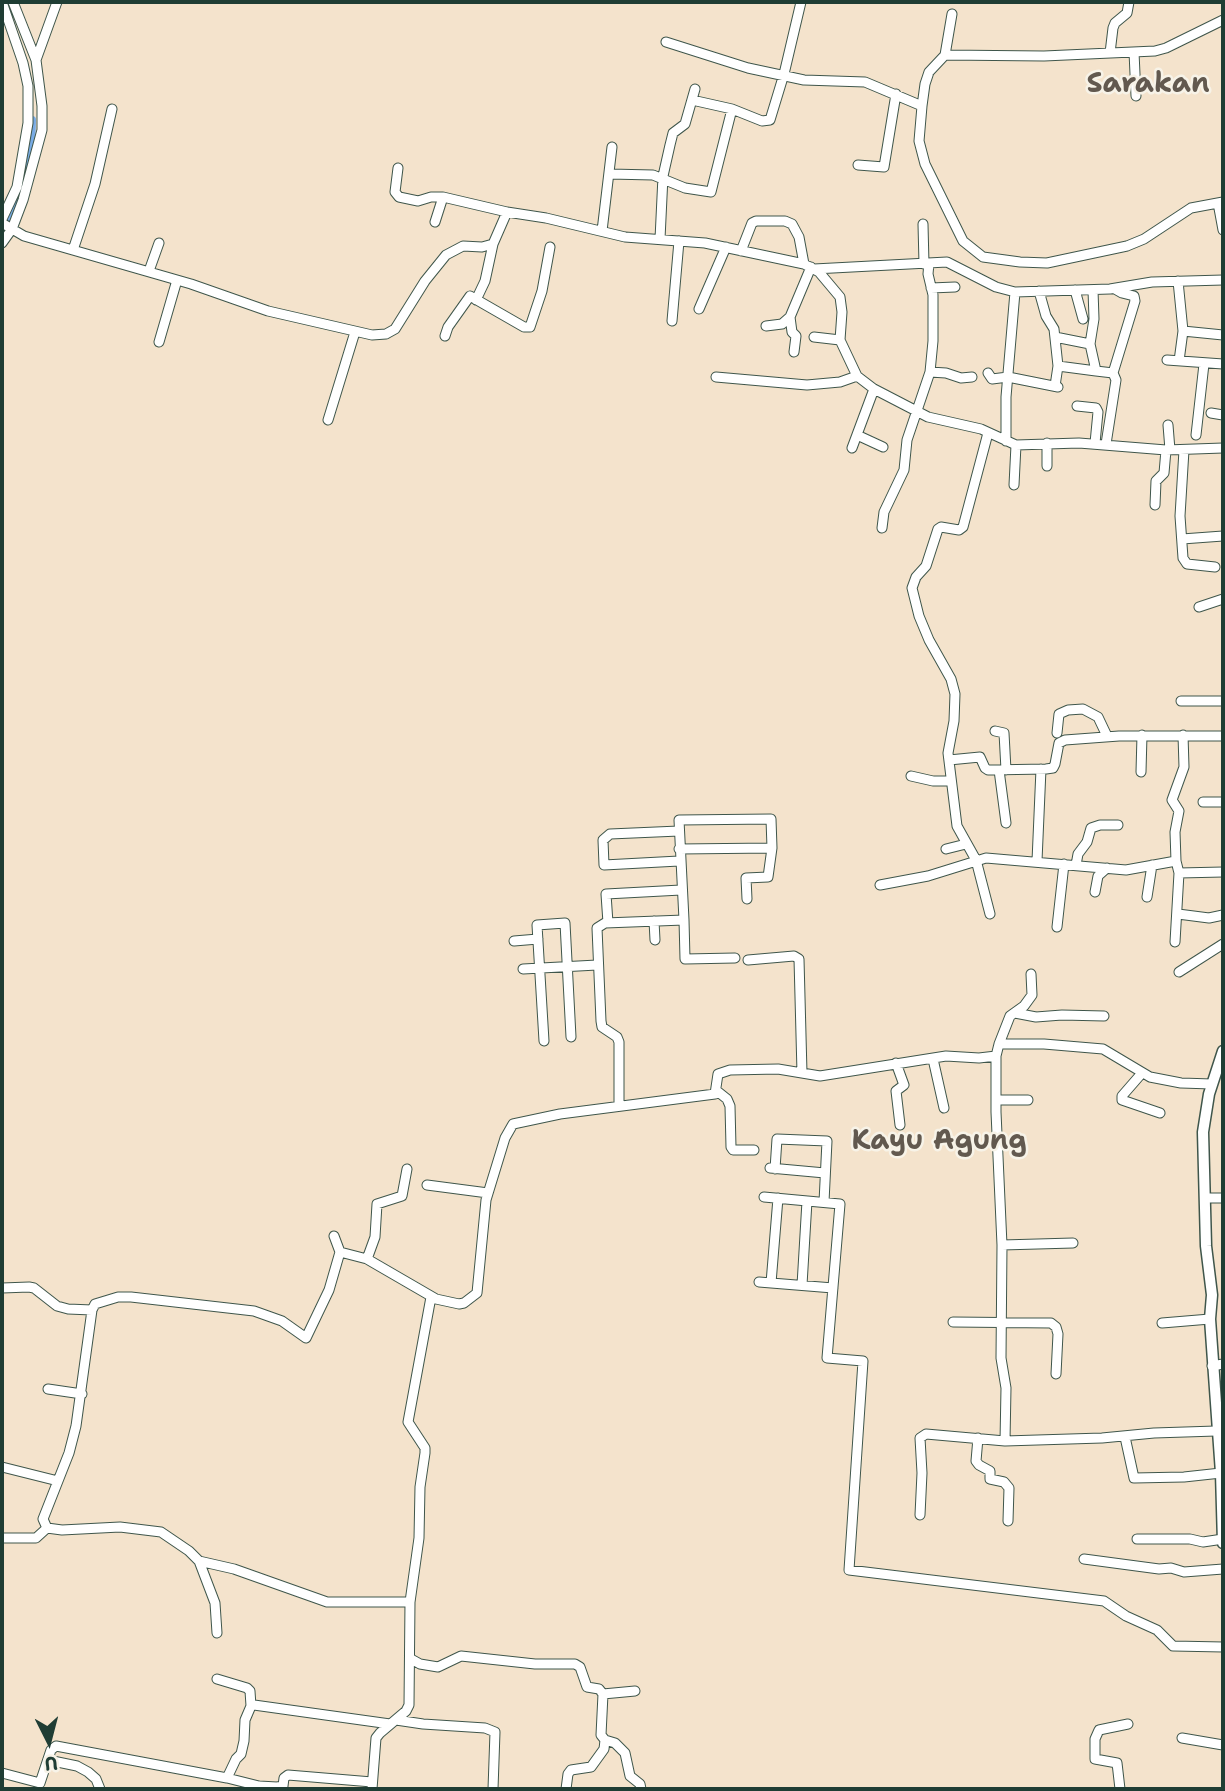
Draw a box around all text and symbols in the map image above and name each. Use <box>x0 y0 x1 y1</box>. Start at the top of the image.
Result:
district label: Sarakan <box>1086 68 1210 102</box>
district label: Kayu Agung <box>851 1125 1027 1159</box>
north arrow <box>14 1707 84 1777</box>
text: U <box>43 1750 59 1776</box>

